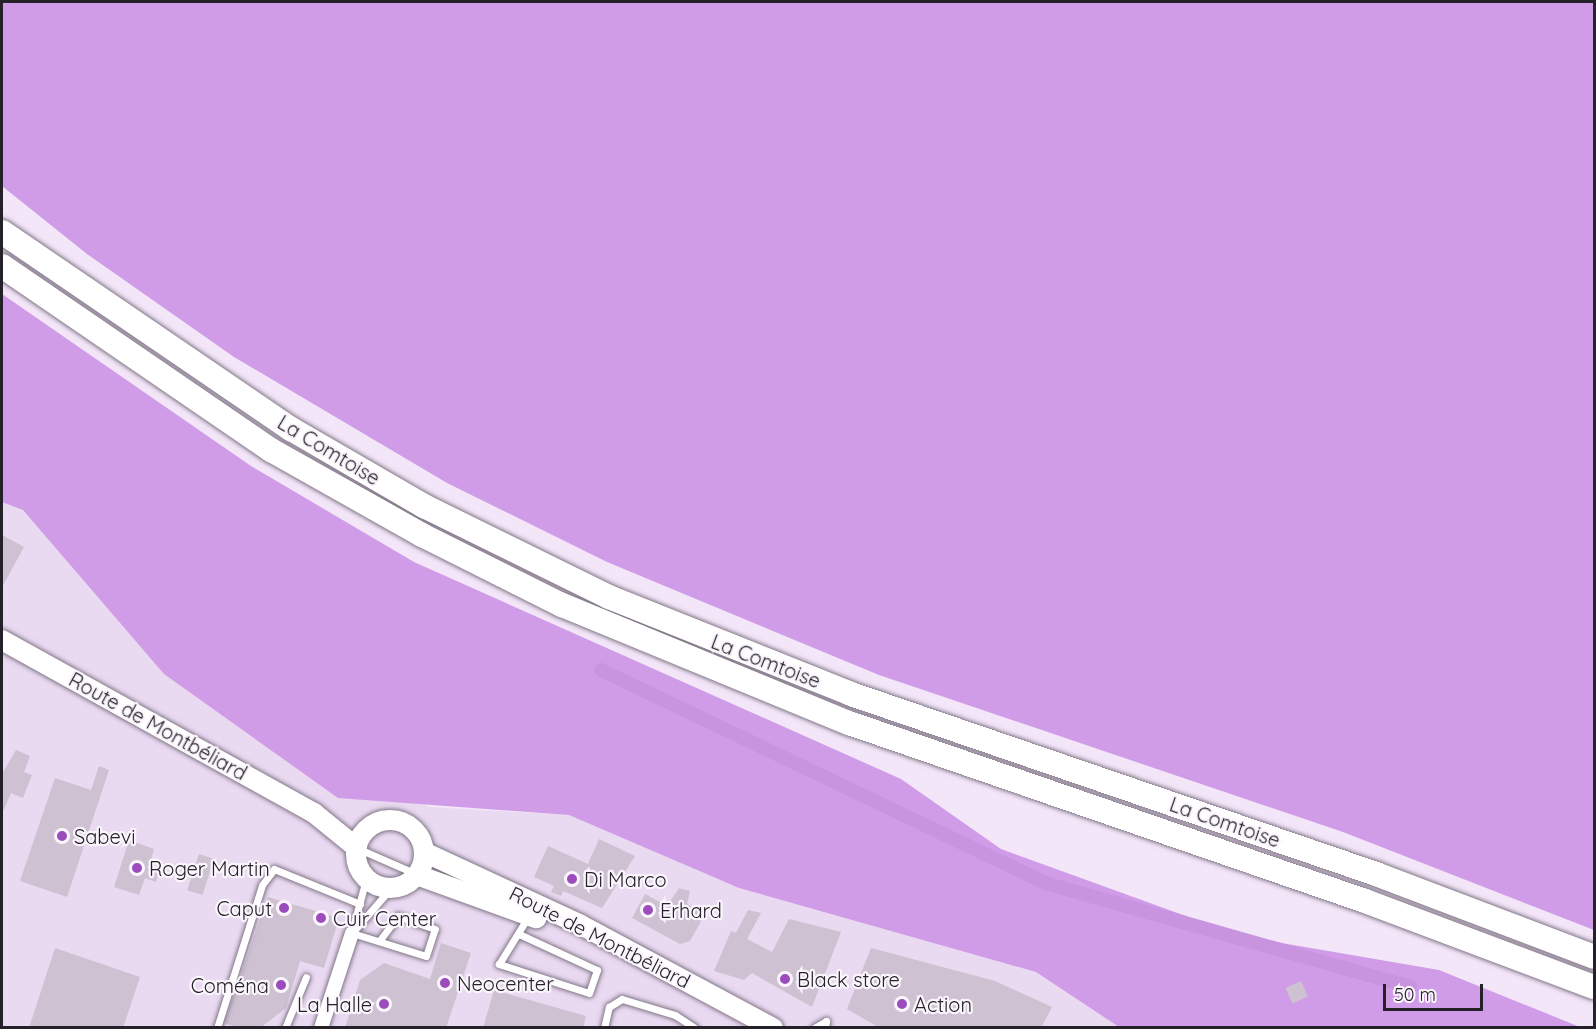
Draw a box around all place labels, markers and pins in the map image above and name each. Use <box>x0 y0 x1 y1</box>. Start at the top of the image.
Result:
place label: Sabevi <box>74 824 136 848</box>
marker: Sabevi <box>55 829 69 843</box>
place label: Roger Martin <box>149 856 270 880</box>
marker: Roger Martin <box>130 861 144 875</box>
place label: Di Marco <box>584 867 666 891</box>
marker: Di Marco <box>565 872 579 886</box>
place label: Caput <box>217 896 272 920</box>
place label: Erhard <box>660 898 722 922</box>
marker: Caput <box>277 901 291 915</box>
marker: Erhard <box>641 903 655 917</box>
place label: Cuir Center <box>333 906 436 930</box>
marker: Cuir Center <box>314 911 328 925</box>
place label: Black store <box>797 967 900 991</box>
place label: Neocenter <box>457 971 554 995</box>
marker: Black store <box>778 972 792 986</box>
place label: Coména <box>191 973 269 997</box>
marker: Neocenter <box>438 976 452 990</box>
marker: Coména <box>274 978 288 992</box>
place label: La Halle <box>297 992 372 1016</box>
place label: Action <box>914 992 972 1016</box>
marker: La Halle <box>377 997 391 1011</box>
marker: Action <box>895 997 909 1011</box>

